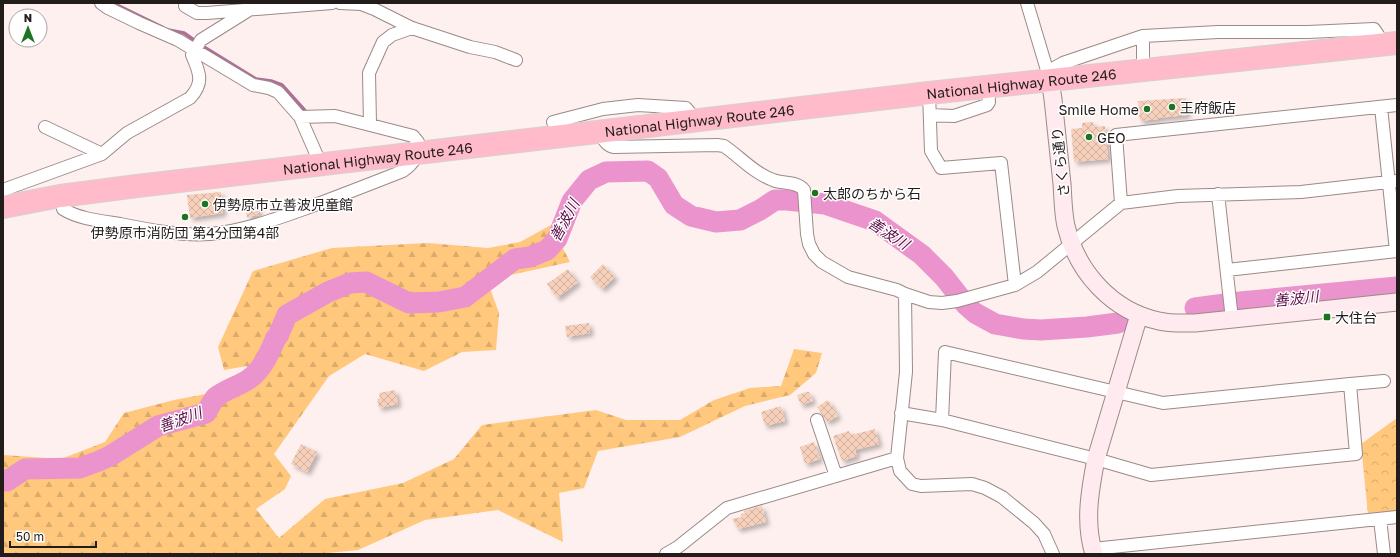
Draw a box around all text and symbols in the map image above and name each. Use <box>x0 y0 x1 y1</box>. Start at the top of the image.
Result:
north arrow <box>8 8 48 48</box>
text: N <box>24 11 32 24</box>
street label: National Highway Route 246 <box>925 65 1117 102</box>
place label: 王府飯店 <box>1180 99 1236 116</box>
street label: National Highway Route 246 <box>604 100 795 140</box>
place label: Smile Home <box>1058 101 1139 118</box>
marker: 王府飯店 <box>1167 102 1177 112</box>
marker: Smile Home <box>1142 104 1152 114</box>
street label: さくら通り <box>1048 126 1072 198</box>
place label: GEO <box>1097 129 1126 146</box>
marker: GEO <box>1084 132 1094 142</box>
street label: National Highway Route 246 <box>282 138 473 177</box>
place label: 太郎のちから石 <box>823 185 921 202</box>
marker: 太郎のちから石 <box>810 188 820 198</box>
water label: 善波川 <box>545 194 583 244</box>
place label: 伊勢原市立善波児童館 <box>213 196 353 213</box>
marker: 伊勢原市立善波児童館 <box>200 199 210 209</box>
marker: 伊勢原市消防団 第4分団第4部 <box>180 212 190 222</box>
water label: 善波川 <box>865 213 914 254</box>
place label: 伊勢原市消防団 第4分団第4部 <box>91 224 279 241</box>
water label: 善波川 <box>1273 286 1321 309</box>
place label: 大住台 <box>1335 309 1377 326</box>
marker: 大住台 <box>1322 312 1332 322</box>
water label: 善波川 <box>156 402 206 435</box>
scale bar <box>10 523 96 549</box>
text: 50 m <box>16 529 44 544</box>

